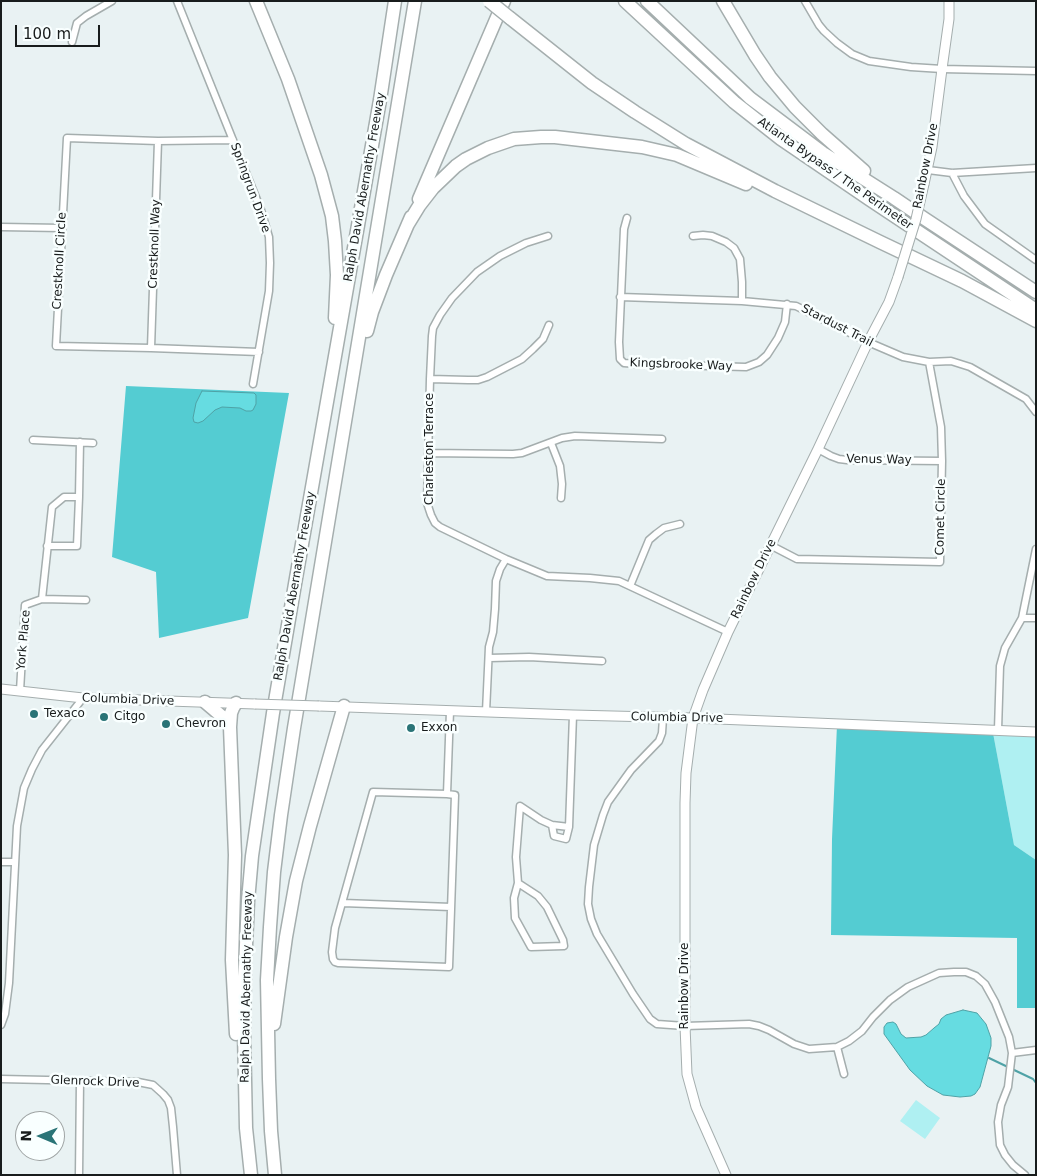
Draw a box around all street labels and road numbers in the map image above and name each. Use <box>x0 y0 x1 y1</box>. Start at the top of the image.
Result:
street label: Ralph David Abernathy Freeway <box>341 91 389 283</box>
street label: Atlanta Bypass / The Perimeter <box>755 115 915 233</box>
street label: Rainbow Drive <box>911 122 941 210</box>
street label: Springrun Drive <box>227 141 273 235</box>
street label: Crestknoll Way <box>146 199 164 289</box>
street label: Crestknoll Circle <box>50 212 70 310</box>
street label: Stardust Trail <box>799 302 875 350</box>
street label: Kingsbrooke Way <box>629 356 733 374</box>
street label: Charleston Terrace <box>423 393 437 505</box>
street label: Venus Way <box>846 452 912 468</box>
street label: Comet Circle <box>933 478 949 556</box>
street label: Ralph David Abernathy Freeway <box>271 490 319 682</box>
street label: Rainbow Drive <box>728 537 780 621</box>
street label: York Place <box>14 609 34 671</box>
street label: Columbia Drive <box>82 691 174 709</box>
street label: Columbia Drive <box>631 710 723 726</box>
street label: Ralph David Abernathy Freeway <box>238 891 256 1083</box>
street label: Rainbow Drive <box>678 943 692 1029</box>
street label: Glenrock Drive <box>50 1073 140 1091</box>

